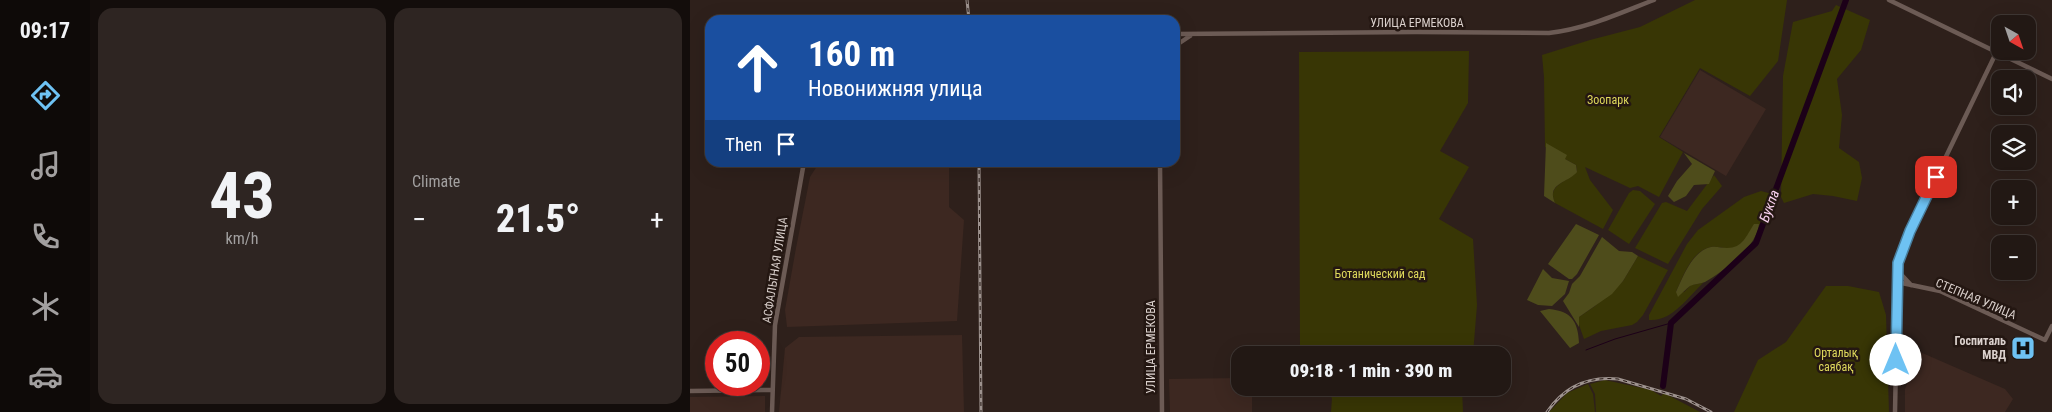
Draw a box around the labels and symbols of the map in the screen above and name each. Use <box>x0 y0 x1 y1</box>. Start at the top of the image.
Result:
north arrow <box>1991 15 2036 60</box>
street label: УЛИЦА ЕРМЕКОВА <box>1370 16 1464 30</box>
park label: Зоопарк <box>1587 93 1629 107</box>
pin <box>1915 156 1957 198</box>
water label: Букпа <box>1756 188 1782 224</box>
street label: АСФАЛЬТНАЯ УЛИЦА <box>760 216 790 324</box>
park label: Ботанический сад <box>1335 267 1426 281</box>
street label: СТЕПНАЯ УЛИЦА <box>1934 276 2018 322</box>
street label: УЛИЦА ЕРМЕКОВА <box>1144 300 1158 394</box>
speed limit sign: 50 <box>705 331 770 396</box>
position arrow <box>1869 333 1921 385</box>
place label: Госпиталь МВД <box>1955 334 2006 362</box>
hospital icon: Госпиталь МВД <box>2010 335 2036 361</box>
park label: Орталық саябақ <box>1814 346 1858 374</box>

